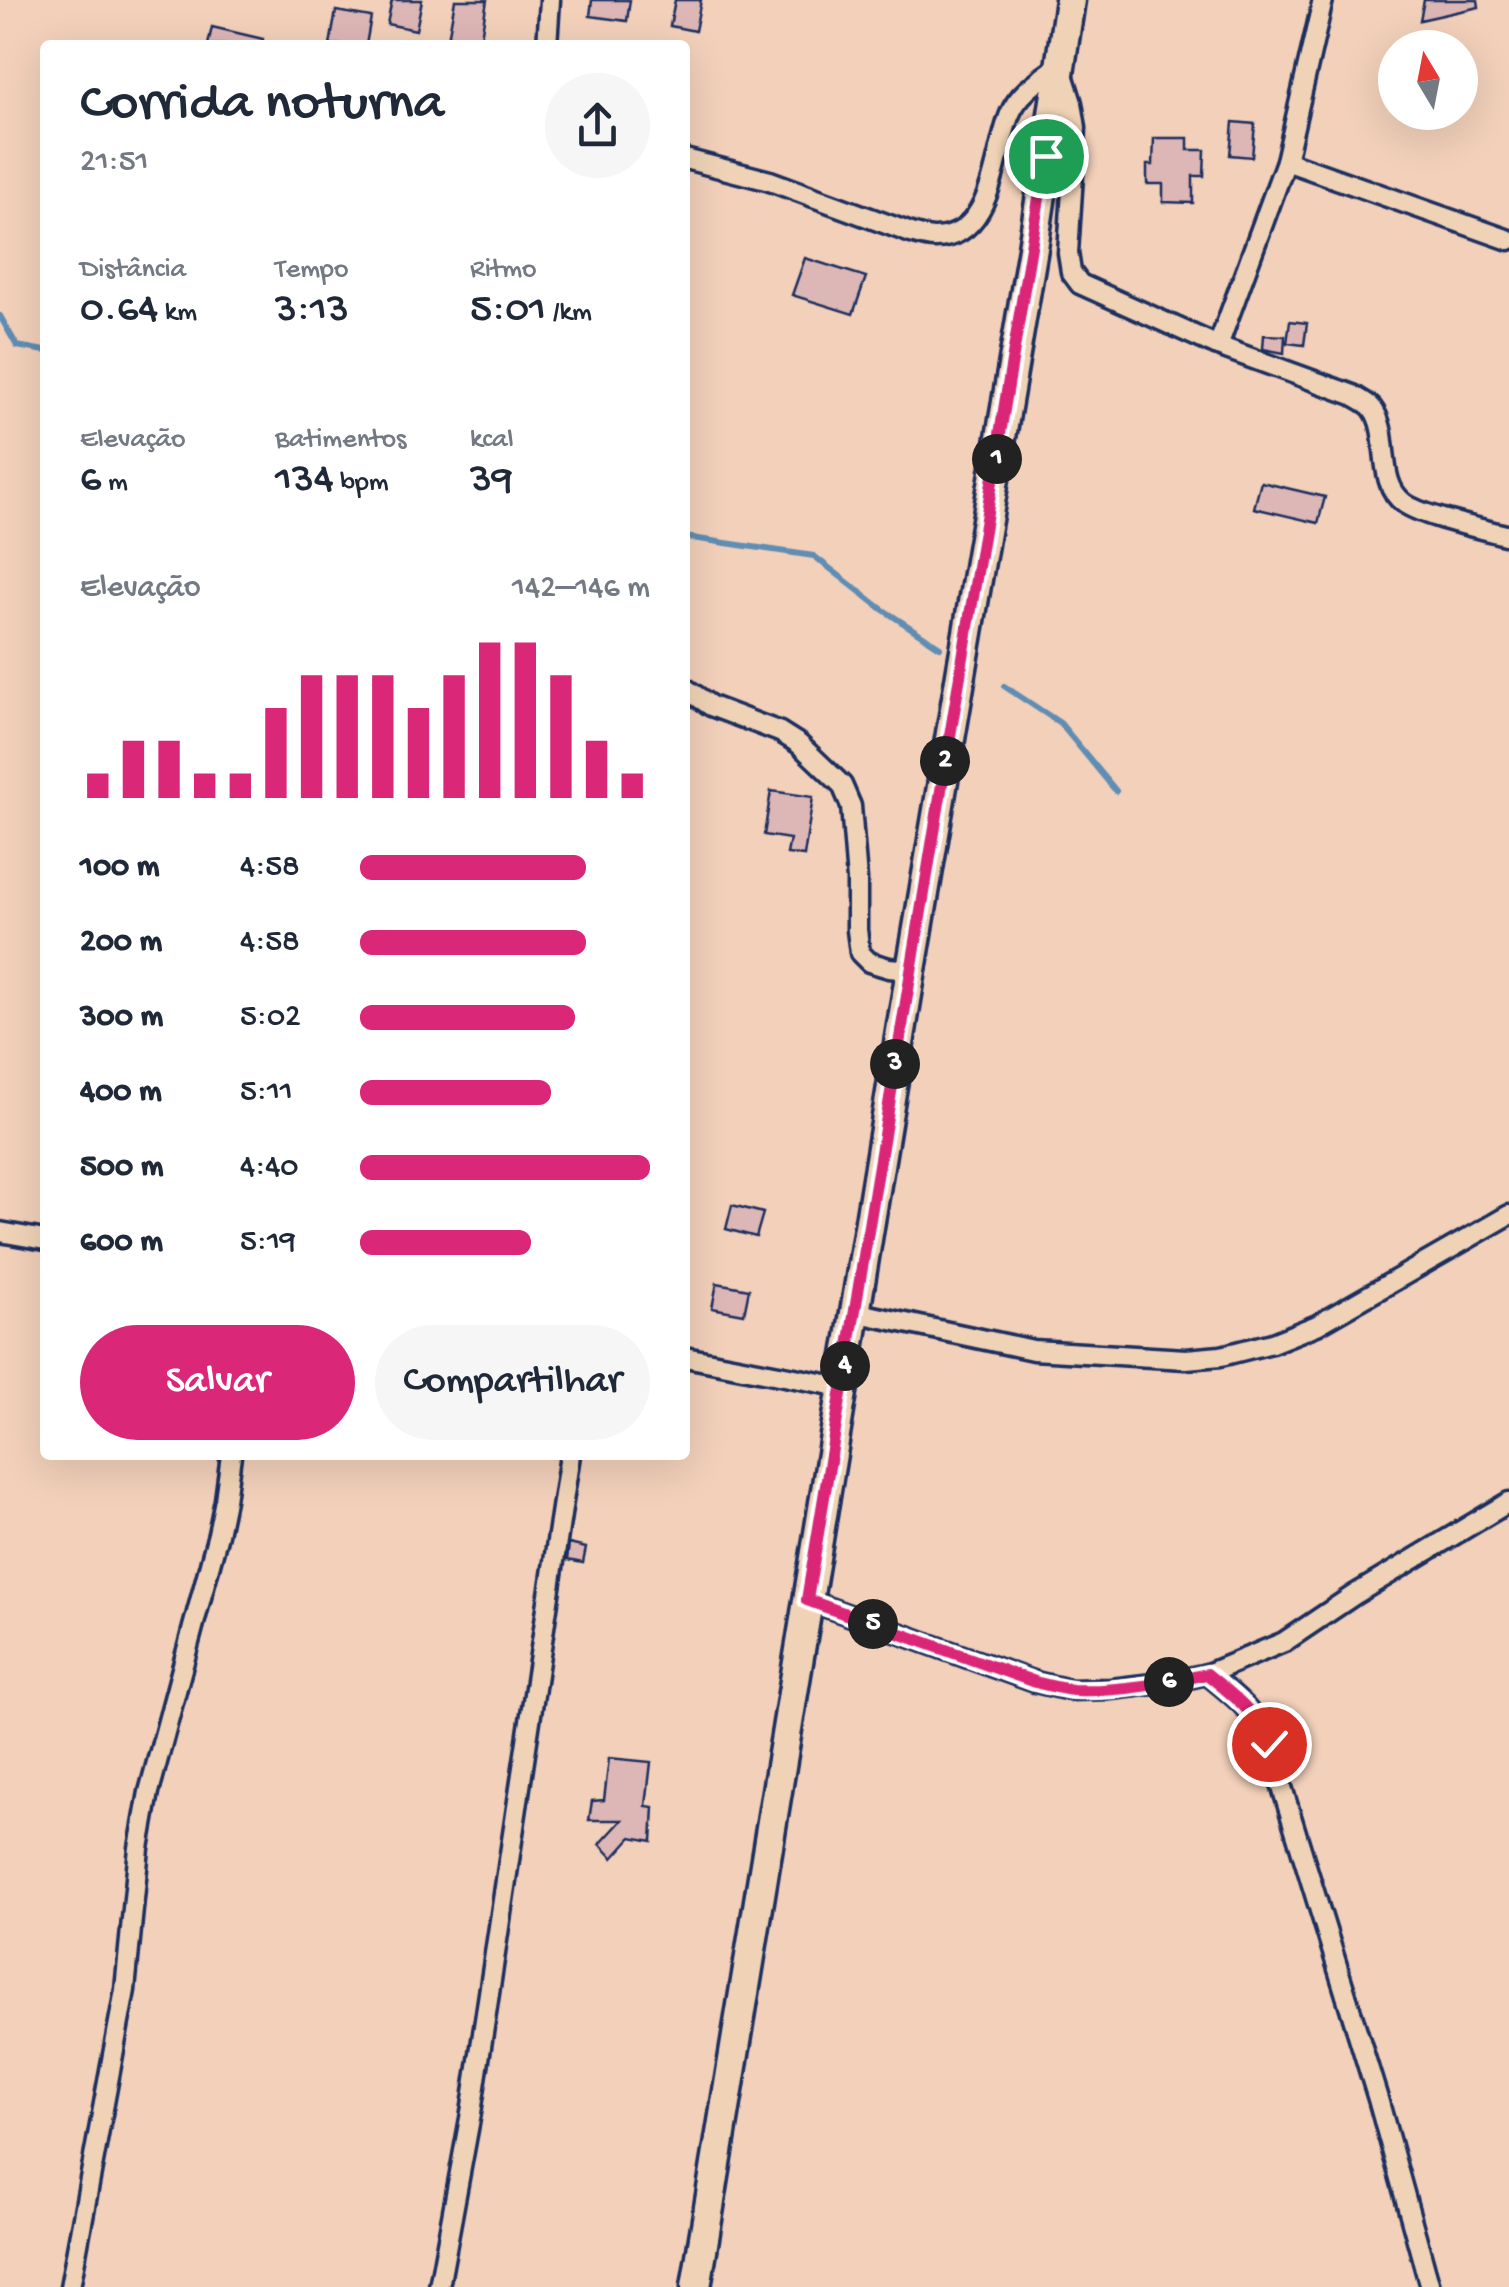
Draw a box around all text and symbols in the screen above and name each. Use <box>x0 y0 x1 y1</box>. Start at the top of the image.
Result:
north arrow <box>1378 30 1478 130</box>
map controls <box>1378 30 1478 130</box>
button: share <box>545 73 650 178</box>
text: Corrida noturna <box>80 74 444 138</box>
pin <box>1004 114 1089 199</box>
icon: arrive <box>1019 129 1074 184</box>
text: 21:51 <box>80 144 148 182</box>
text: Distância <box>80 254 186 287</box>
text: Tempo <box>275 254 348 287</box>
text: Ritmo <box>470 254 537 287</box>
text: 0.64 <box>80 287 158 336</box>
text: 3:13 <box>275 287 349 336</box>
text: 5:01 <box>470 287 546 336</box>
text: km <box>158 297 197 330</box>
text: /km <box>546 297 592 330</box>
text: Elevação <box>80 424 186 457</box>
text: Batimentos <box>275 424 406 457</box>
text: kcal <box>470 424 514 457</box>
pin: 1 <box>972 434 1022 484</box>
text: 1 <box>991 442 1003 475</box>
text: 6 <box>80 457 101 506</box>
text: 134 <box>275 457 334 506</box>
text: 39 <box>470 457 513 506</box>
text: m <box>101 467 128 500</box>
text: bpm <box>334 467 389 500</box>
text: Elevação <box>80 570 201 608</box>
text: 142–146 m <box>512 570 650 608</box>
pin: 2 <box>920 736 970 786</box>
text: 2 <box>938 744 952 777</box>
text: 100 m <box>80 849 160 887</box>
text: 4:58 <box>240 849 300 887</box>
text: 200 m <box>80 924 162 962</box>
text: 4:58 <box>240 924 300 962</box>
text: 300 m <box>80 999 163 1037</box>
text: 5:02 <box>240 999 301 1037</box>
pin: 3 <box>870 1039 920 1089</box>
text: 3 <box>888 1047 902 1080</box>
text: 400 m <box>80 1074 162 1112</box>
text: 5:11 <box>240 1074 293 1112</box>
text: 500 m <box>80 1149 163 1187</box>
text: 4:40 <box>240 1149 299 1187</box>
text: 600 m <box>80 1224 163 1262</box>
text: 5:19 <box>240 1224 296 1262</box>
button: Salvar <box>80 1325 355 1440</box>
button: Compartilhar <box>375 1325 650 1440</box>
pin: 4 <box>820 1341 870 1391</box>
text: 4 <box>838 1349 852 1382</box>
pin: 5 <box>848 1599 898 1649</box>
text: 5 <box>866 1607 880 1640</box>
pin: 6 <box>1144 1657 1194 1707</box>
text: 6 <box>1162 1665 1176 1698</box>
pin <box>1227 1702 1312 1787</box>
icon: check <box>1242 1717 1297 1772</box>

